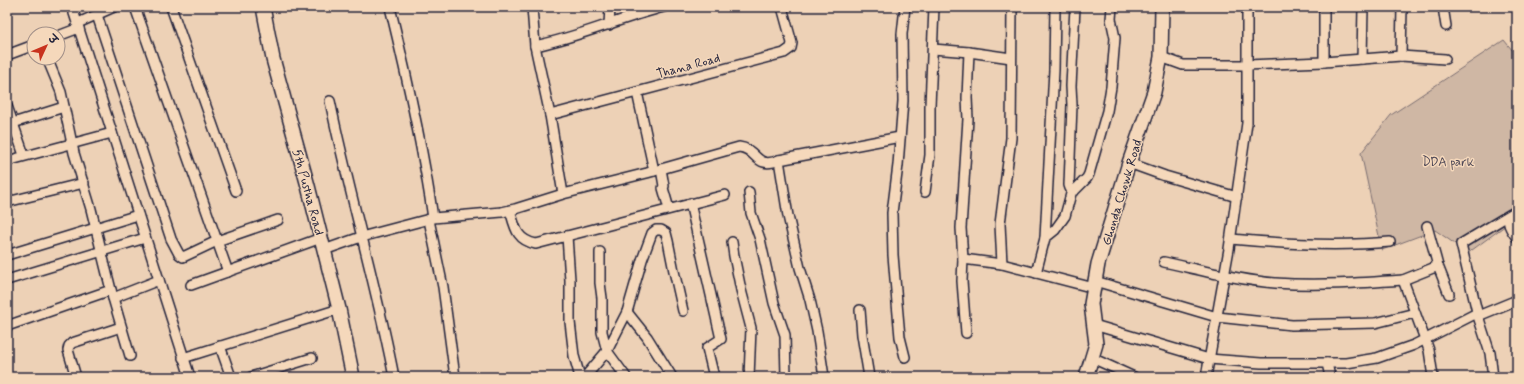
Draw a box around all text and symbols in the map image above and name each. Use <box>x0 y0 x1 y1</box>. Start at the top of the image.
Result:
north arrow <box>26 26 66 66</box>
text: उ <box>44 32 61 48</box>
street label: Thana Road <box>655 50 722 83</box>
street label: Ghonda Chowk Road <box>1098 137 1147 247</box>
street label: 5th Pustha Road <box>288 147 327 237</box>
park label: DDA park <box>1422 154 1475 171</box>

